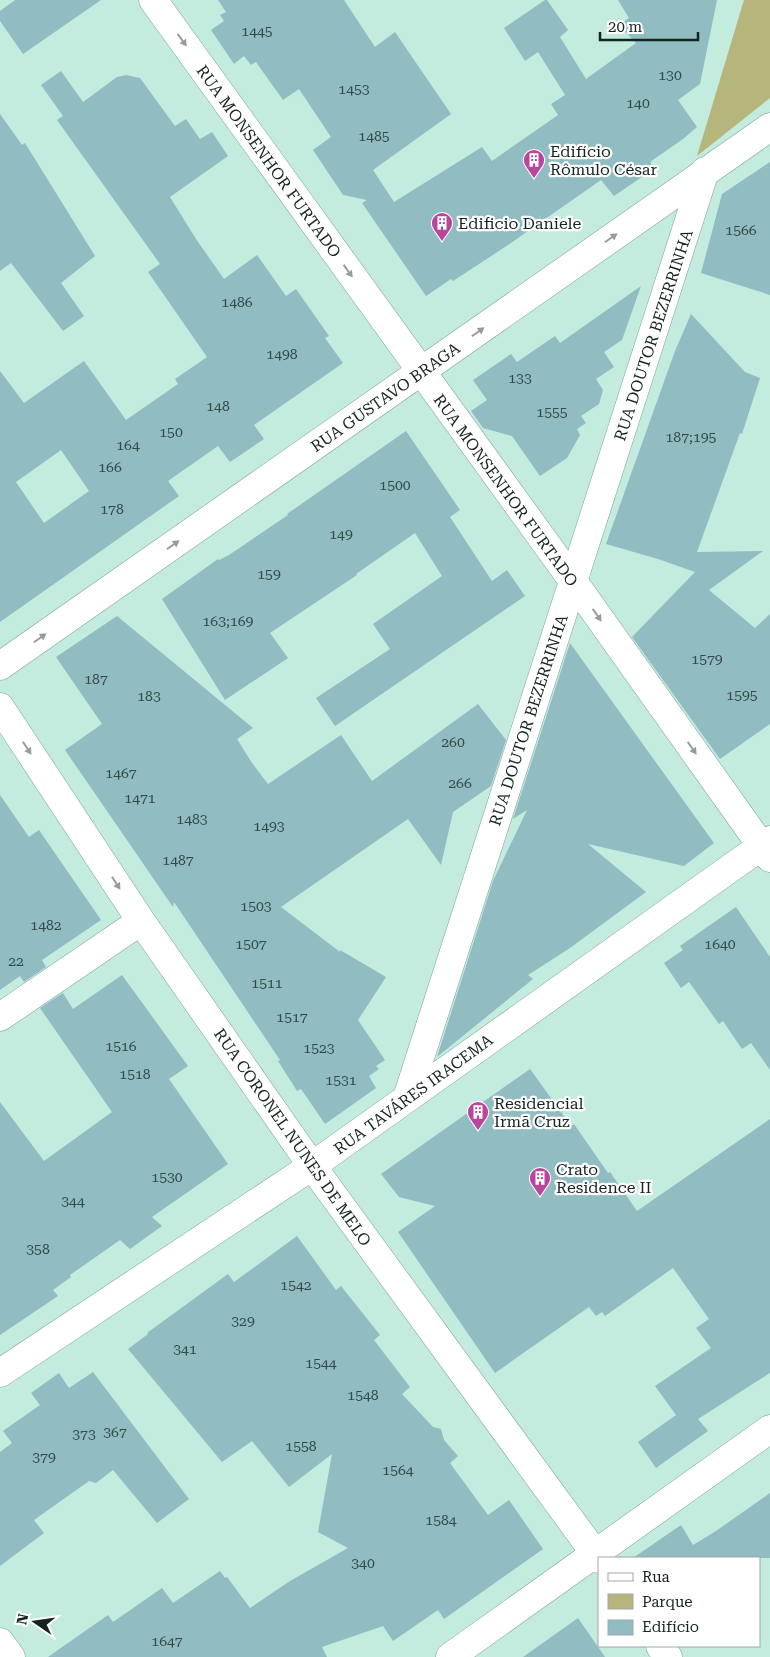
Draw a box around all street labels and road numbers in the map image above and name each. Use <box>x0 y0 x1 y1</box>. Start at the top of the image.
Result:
street label: RUA MONSENHOR FURTADO <box>192 61 345 261</box>
street label: RUA DOUTOR BEZERRINHA <box>610 226 697 443</box>
street label: RUA GUSTAVO BRAGA <box>307 338 464 456</box>
street label: RUA MONSENHOR FURTADO <box>429 390 582 590</box>
street label: RUA DOUTOR BEZERRINHA <box>485 611 572 828</box>
street label: RUA CORONEL NUNES DE MELO <box>210 1025 375 1250</box>
street label: RUA TAVÁRES IRACEMA <box>330 1030 497 1158</box>

